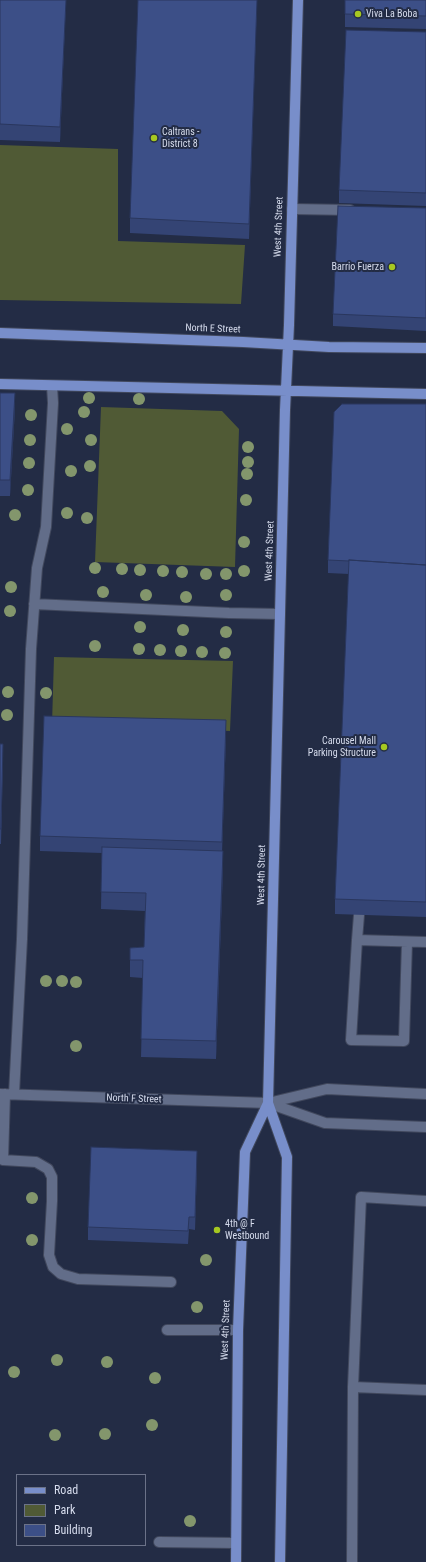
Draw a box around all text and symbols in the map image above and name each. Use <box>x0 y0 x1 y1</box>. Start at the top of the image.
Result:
place label: Viva La Boba <box>366 8 417 20</box>
marker: Viva La Boba <box>353 9 363 19</box>
place label: Caltrans - District 8 <box>162 126 200 150</box>
marker: Caltrans - District 8 <box>149 133 159 143</box>
street label: West 4th Street <box>272 197 286 257</box>
place label: Barrio Fuerza <box>332 261 384 273</box>
marker: Barrio Fuerza <box>387 262 397 272</box>
street label: North E Street <box>185 322 241 336</box>
street label: West 4th Street <box>263 521 277 581</box>
place label: Carousel Mall Parking Structure <box>308 735 376 758</box>
marker: Carousel Mall Parking Structure <box>379 742 389 752</box>
street label: West 4th Street <box>255 845 269 905</box>
street label: North F Street <box>106 1092 162 1106</box>
place label: 4th @ F Westbound <box>225 1218 269 1242</box>
marker: 4th @ F Westbound <box>212 1225 222 1235</box>
street label: West 4th Street <box>219 1300 233 1360</box>
legend <box>16 1474 146 1546</box>
text: Road <box>54 1483 78 1497</box>
text: Park <box>54 1503 75 1517</box>
text: Building <box>54 1523 92 1537</box>

